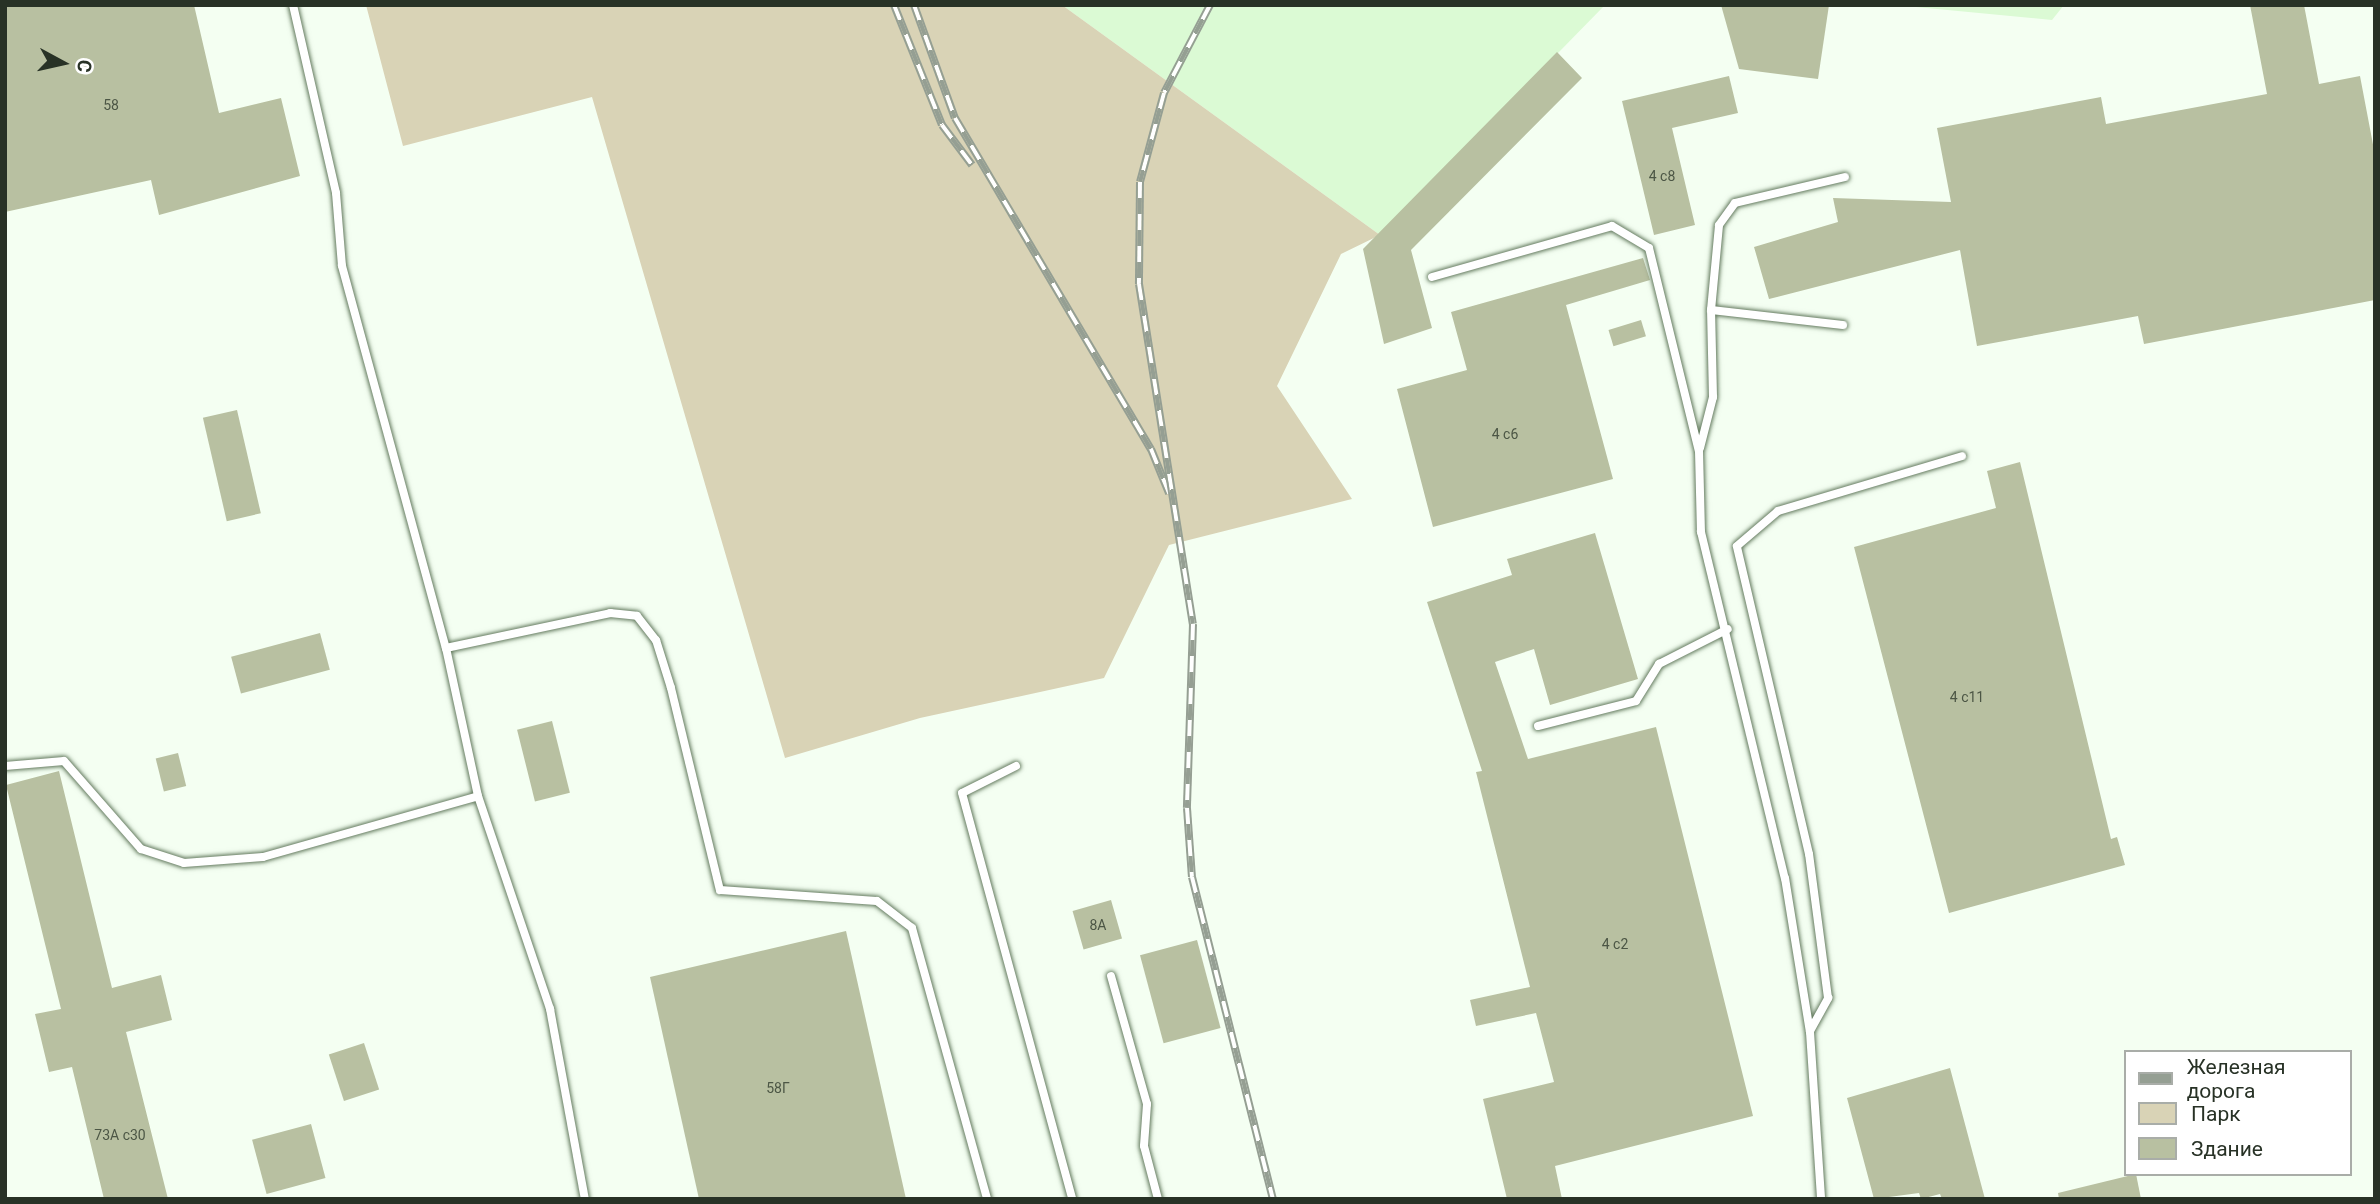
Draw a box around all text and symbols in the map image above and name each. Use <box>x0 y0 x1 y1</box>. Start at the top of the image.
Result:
north arrow <box>28 28 98 98</box>
text: С <box>72 58 97 74</box>
house number: 58 <box>103 97 119 113</box>
house number: 4 с8 <box>1649 168 1675 184</box>
house number: 4 с6 <box>1492 426 1518 442</box>
house number: 4 с11 <box>1950 689 1984 705</box>
house number: 8А <box>1089 917 1107 933</box>
house number: 4 с2 <box>1602 936 1628 952</box>
legend <box>2124 1050 2352 1176</box>
text: Железная дорога <box>2187 1055 2286 1103</box>
house number: 58Г <box>766 1080 790 1096</box>
text: Парк <box>2191 1102 2241 1126</box>
house number: 73А с30 <box>94 1127 146 1143</box>
text: Здание <box>2191 1137 2263 1161</box>

